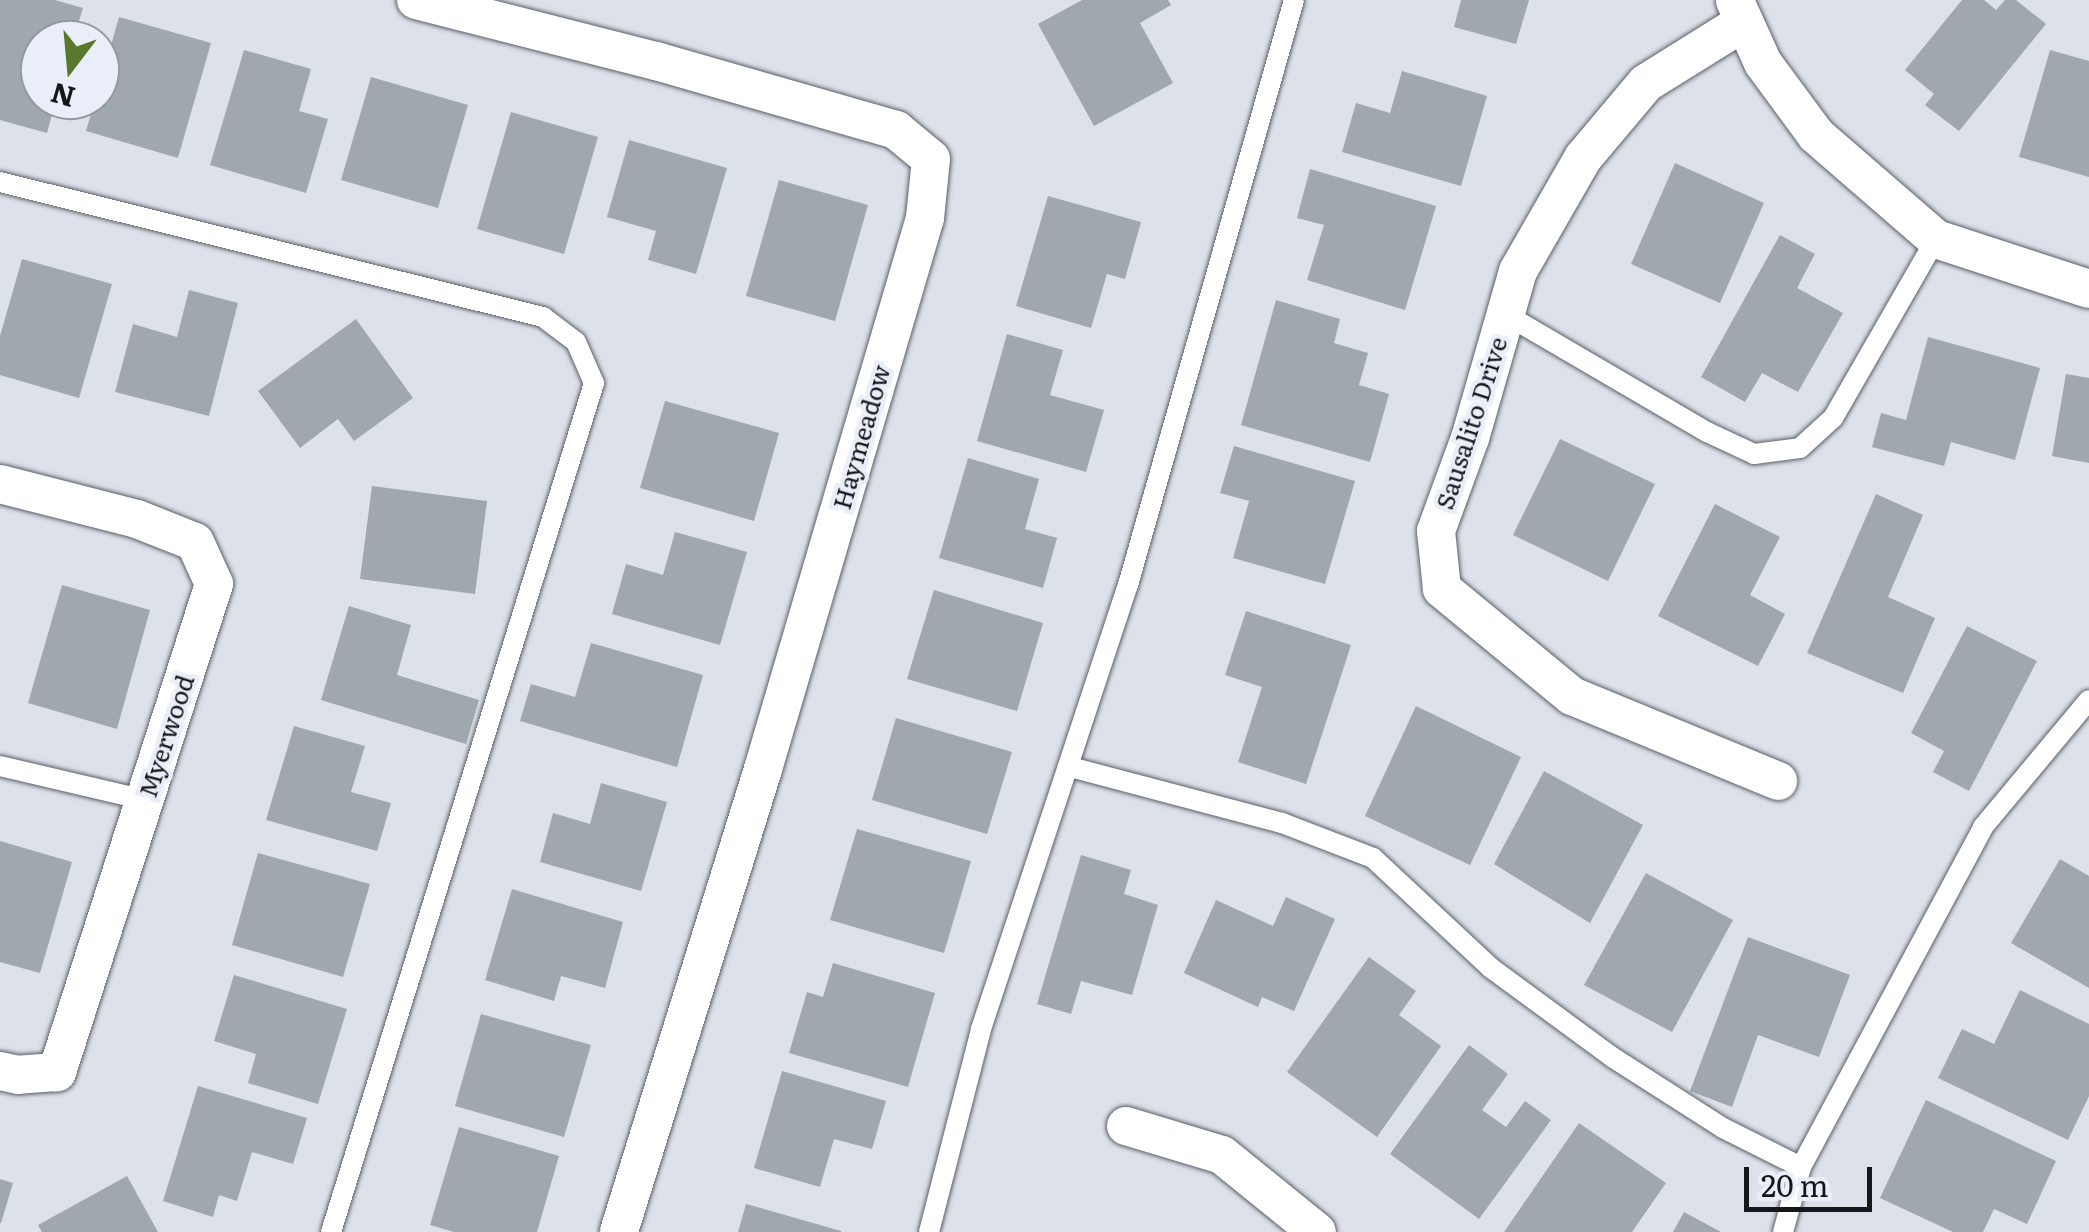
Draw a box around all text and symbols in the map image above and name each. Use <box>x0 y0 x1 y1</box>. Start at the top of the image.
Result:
north arrow <box>20 20 120 120</box>
text: N <box>45 73 79 120</box>
street label: Sausalito Drive <box>1429 333 1513 513</box>
street label: Haymeadow <box>826 361 896 513</box>
street label: Myerwood <box>132 671 200 801</box>
scale bar <box>1749 1147 1876 1209</box>
text: 20 m <box>1761 1162 1829 1206</box>

